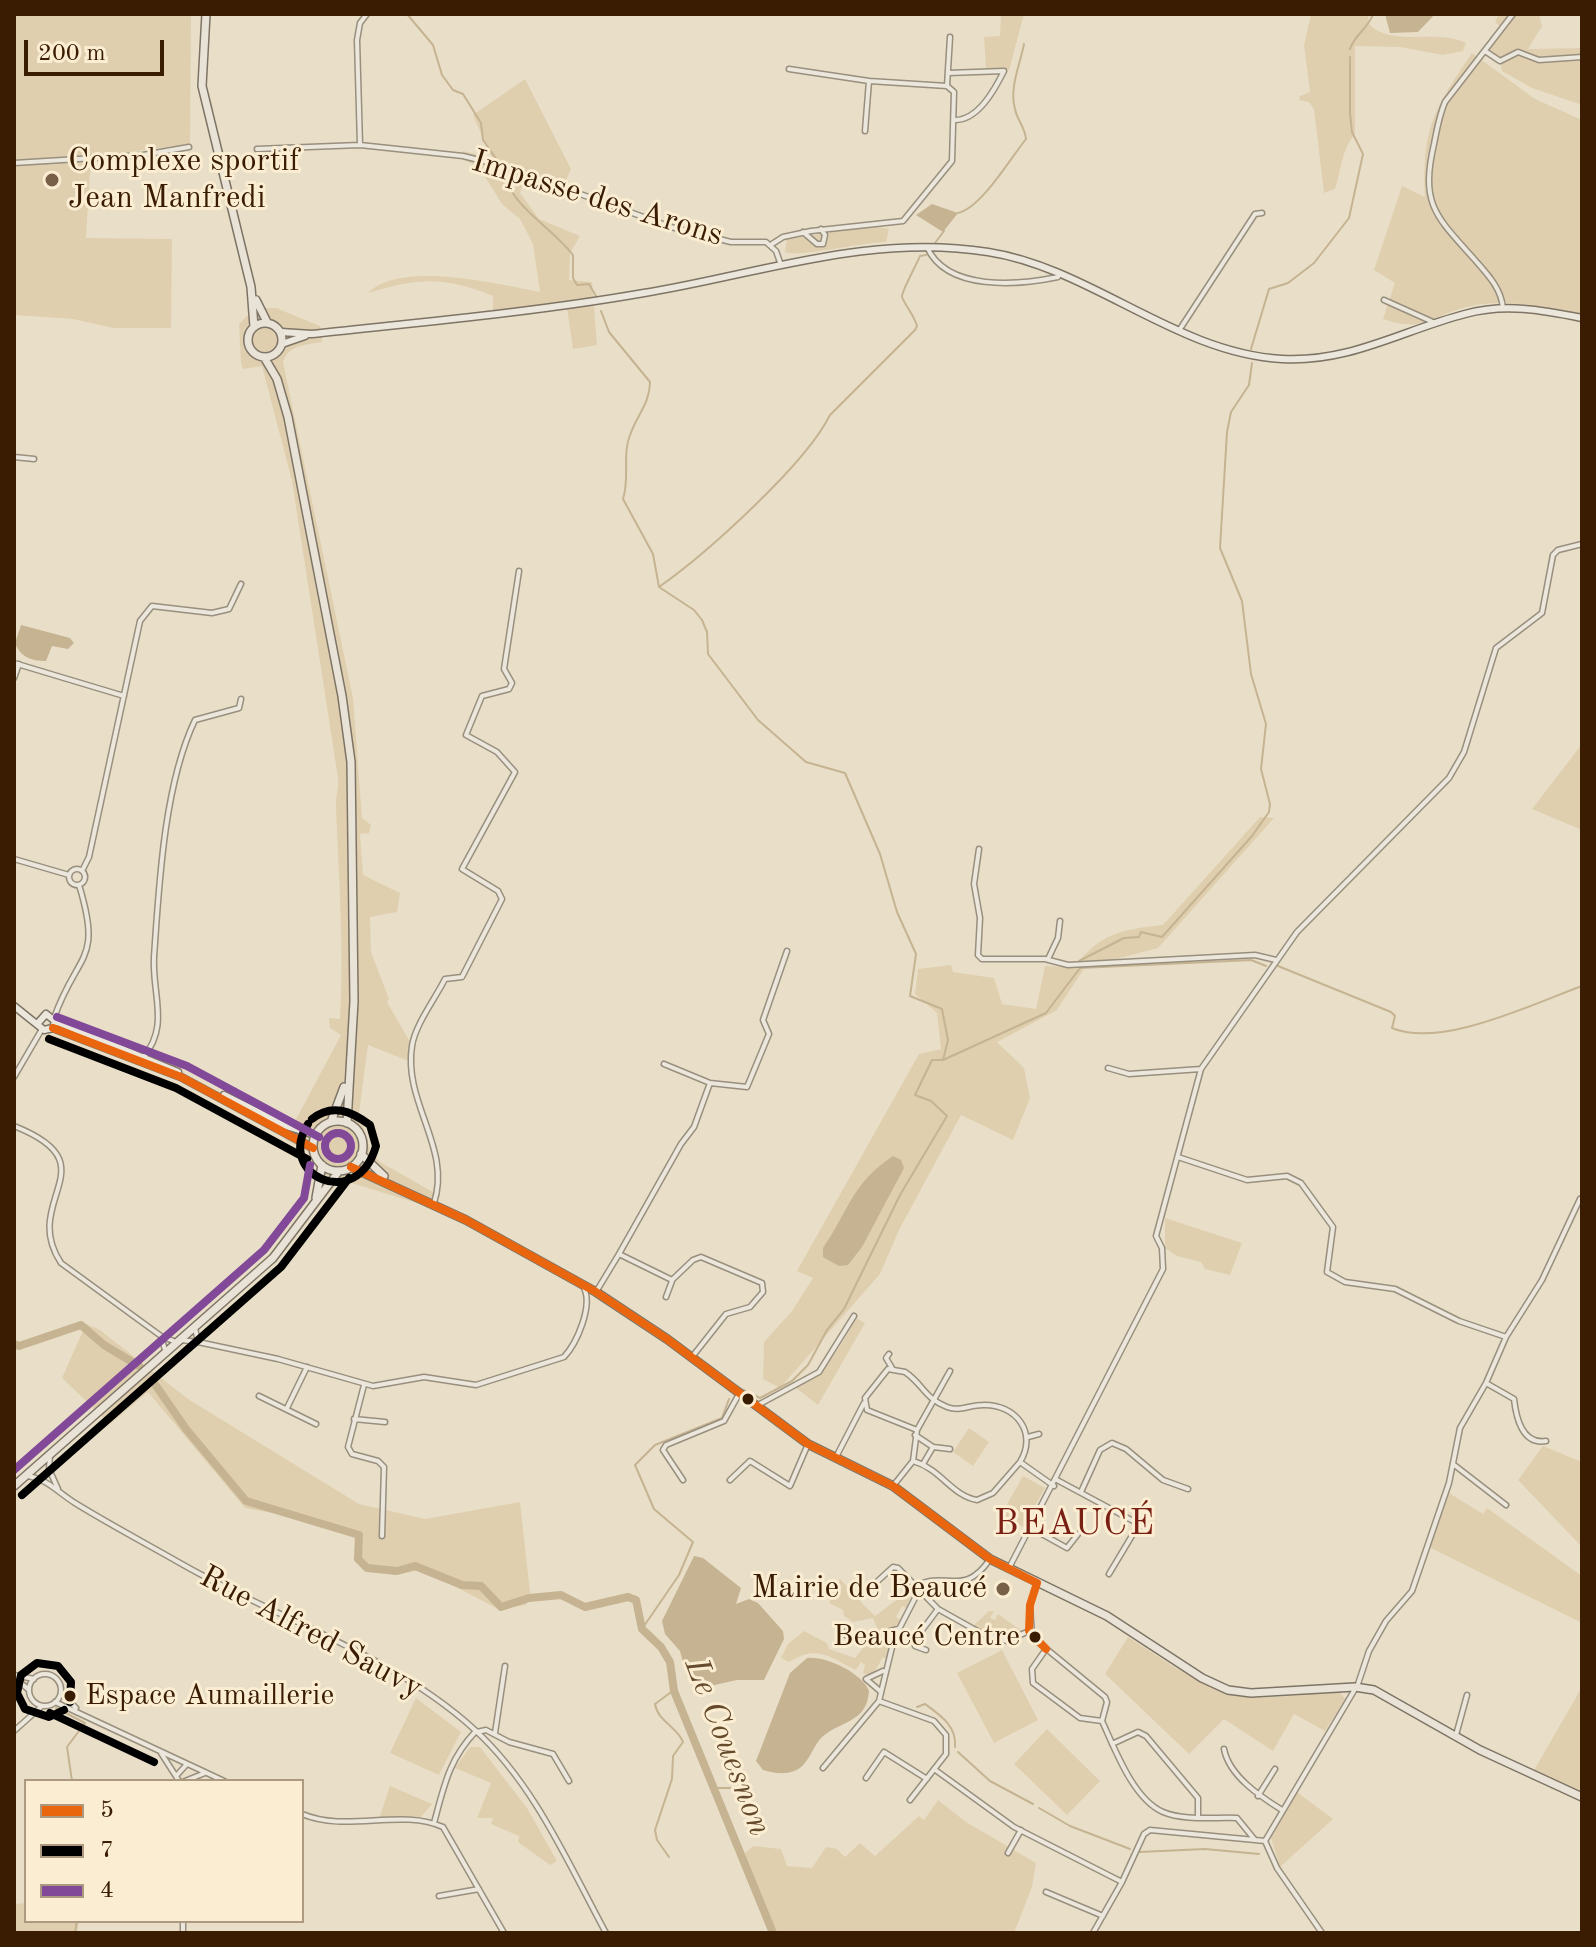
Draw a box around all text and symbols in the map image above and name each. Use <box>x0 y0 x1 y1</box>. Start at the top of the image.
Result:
scale bar <box>28 24 168 74</box>
text: 200 m <box>38 42 106 66</box>
place label: Complexe sportif Jean Manfredi <box>68 143 300 218</box>
street label: Impasse des Arons <box>467 143 727 255</box>
marker: Complexe sportif Jean Manfredi <box>43 171 61 189</box>
unlabelled marker <box>740 1391 756 1407</box>
district label: BEAUCÉ <box>994 1503 1156 1547</box>
street label: Rue Alfred Sauvy <box>193 1558 429 1708</box>
place label: Mairie de Beaucé <box>752 1570 987 1608</box>
marker: Mairie de Beaucé <box>994 1580 1012 1598</box>
place label: Beaucé Centre <box>833 1619 1020 1655</box>
marker: Beaucé Centre <box>1027 1629 1043 1645</box>
water label: Le Couesnon <box>674 1652 780 1842</box>
place label: Espace Aumaillerie <box>85 1678 334 1714</box>
marker: Espace Aumaillerie <box>62 1688 78 1704</box>
legend <box>24 1779 304 1923</box>
text: 5 <box>100 1799 114 1823</box>
text: 7 <box>100 1839 114 1863</box>
text: 4 <box>100 1879 114 1903</box>

